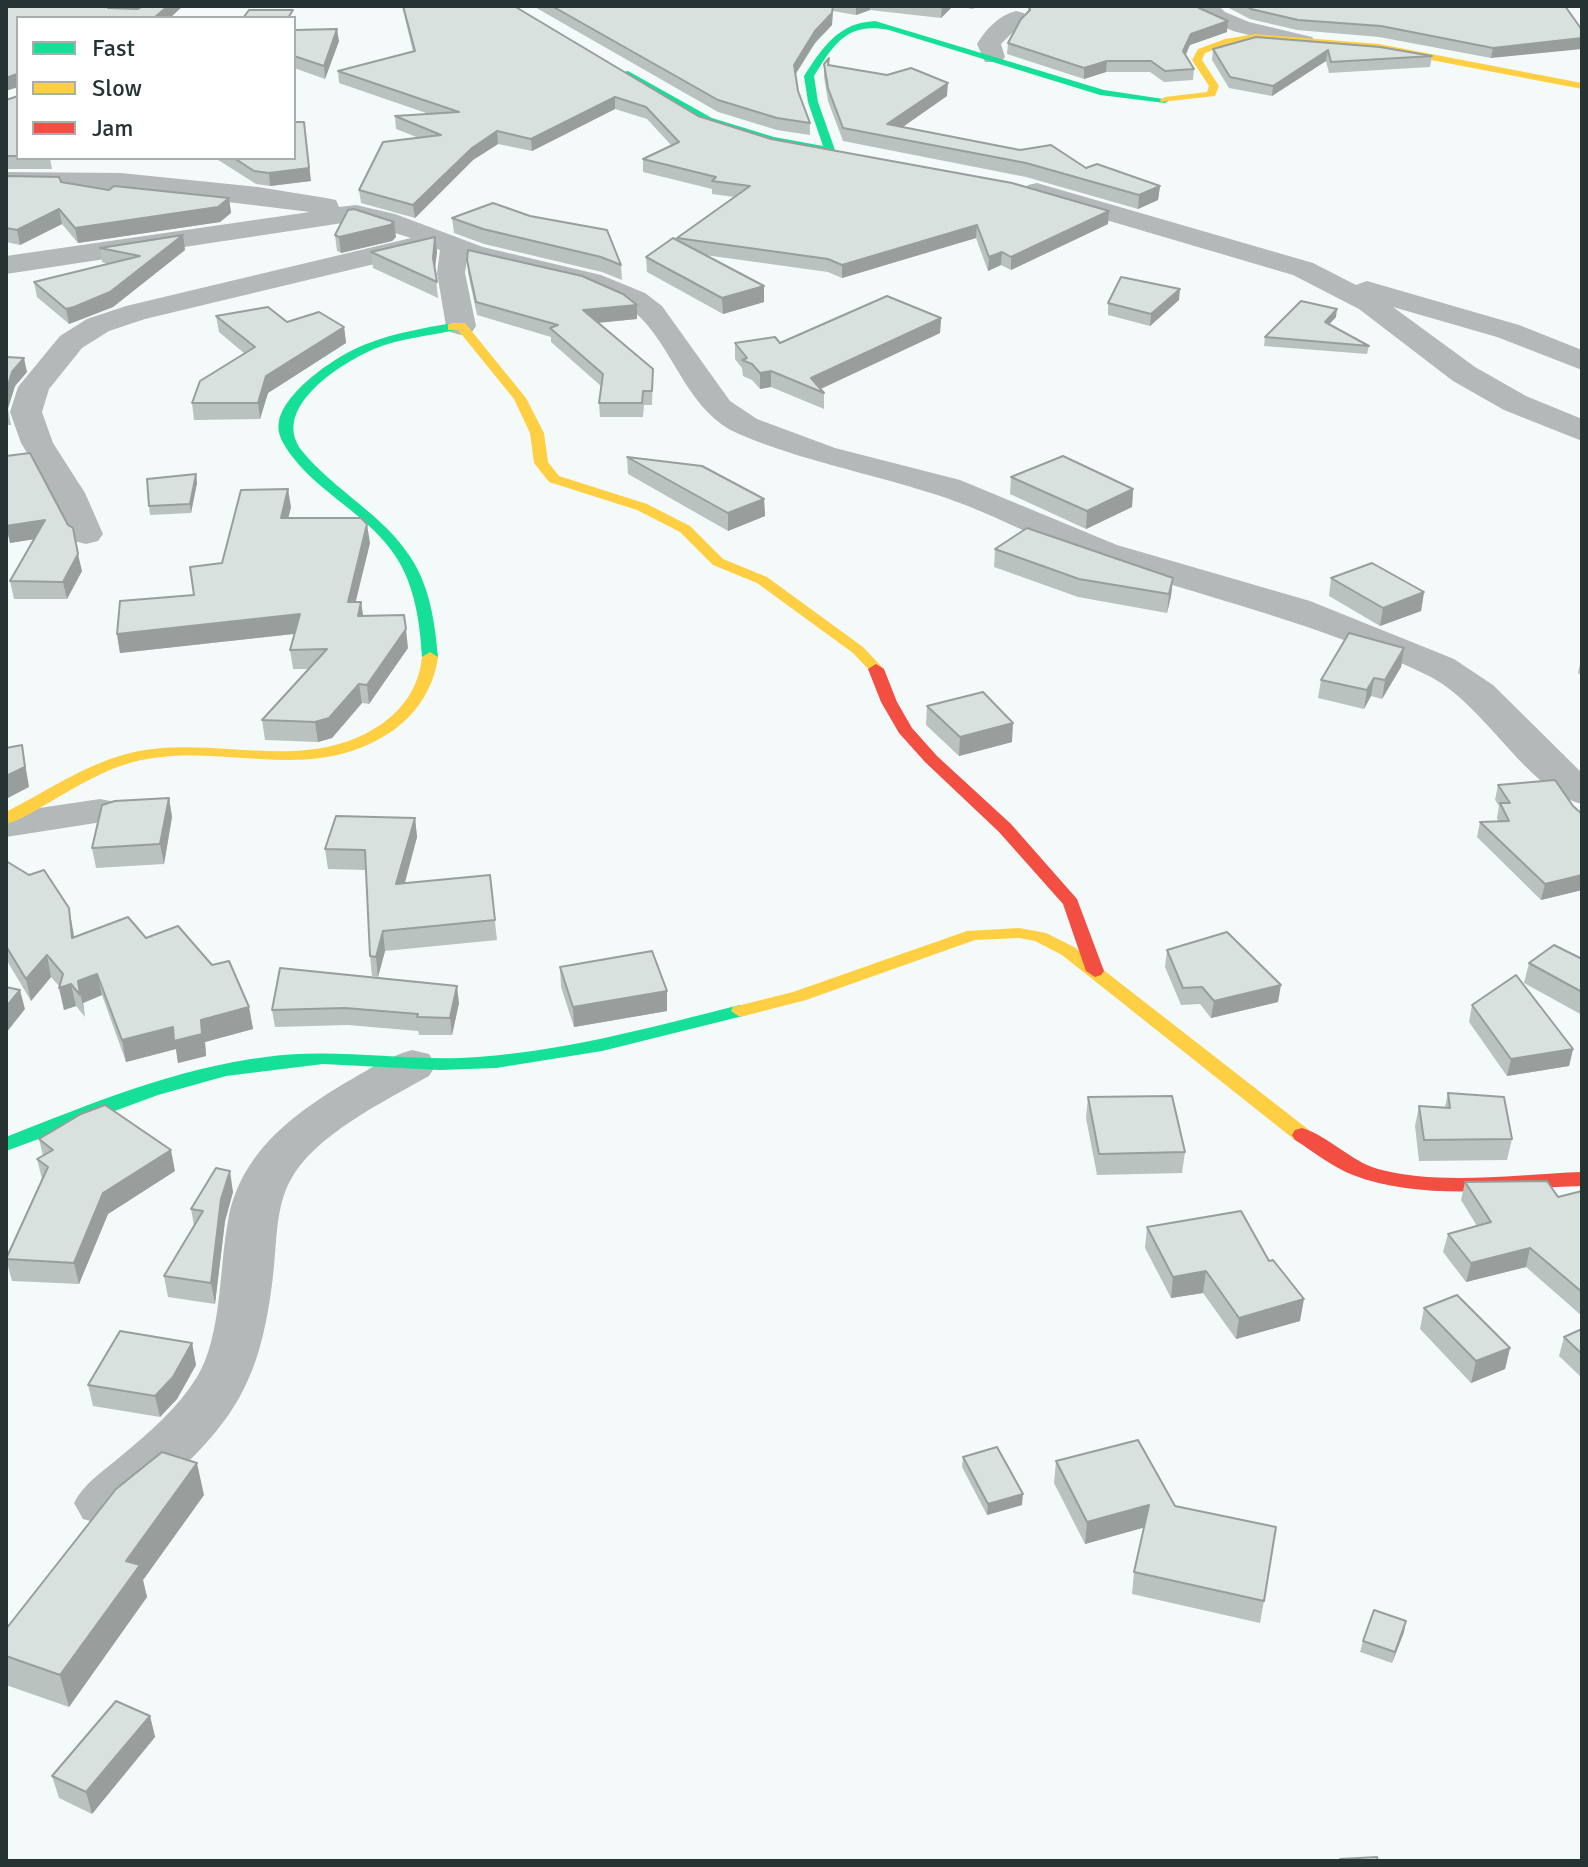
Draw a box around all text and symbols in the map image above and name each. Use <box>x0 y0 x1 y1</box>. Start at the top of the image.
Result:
legend <box>16 16 296 160</box>
text: Fast <box>92 33 135 63</box>
text: Slow <box>92 73 142 103</box>
text: Jam <box>92 113 133 143</box>

